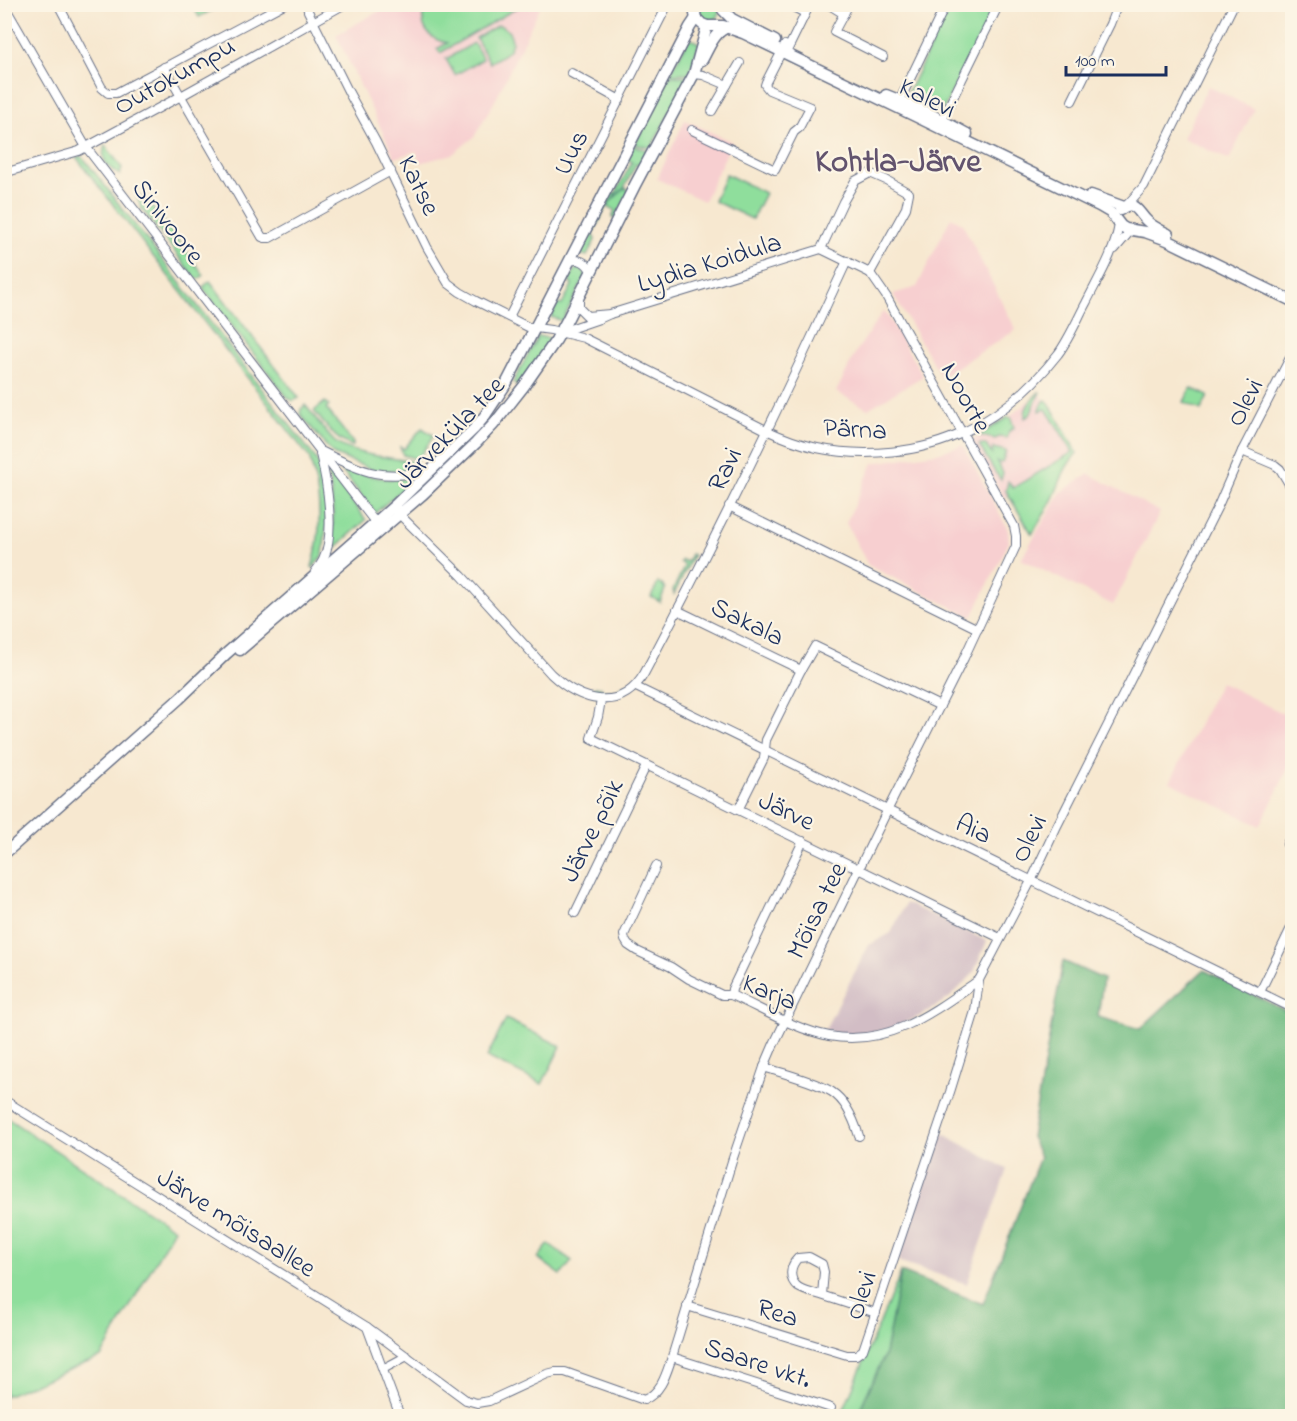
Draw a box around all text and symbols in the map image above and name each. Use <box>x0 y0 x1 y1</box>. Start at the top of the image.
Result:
street label: Outokumpu <box>107 28 243 127</box>
scale bar <box>1066 39 1166 77</box>
text: 100 m <box>1075 49 1115 75</box>
street label: Kalevi <box>892 69 962 130</box>
street label: Uus <box>544 124 600 183</box>
district label: Kohtla-Järve <box>815 139 982 187</box>
street label: Katse <box>387 149 449 224</box>
street label: Sinivoore <box>121 171 214 274</box>
street label: Lydia Koidula <box>633 224 787 305</box>
street label: Noorte <box>929 356 1001 442</box>
street label: Järveküla tee <box>386 367 516 499</box>
street label: Olevi <box>1218 372 1275 434</box>
street label: Pärna <box>822 409 888 452</box>
street label: Ravi <box>699 441 754 499</box>
street label: Sakala <box>704 589 790 658</box>
street label: Järve põik <box>551 773 635 889</box>
street label: Järve <box>751 782 822 843</box>
street label: Aia <box>948 805 998 856</box>
street label: Olevi <box>1002 808 1059 870</box>
street label: Mõisa tee <box>778 855 859 966</box>
street label: Karja <box>736 965 802 1022</box>
street label: Järve mõisaallee <box>148 1160 324 1289</box>
street label: Olevi <box>836 1266 889 1325</box>
street label: Rea <box>752 1290 803 1339</box>
street label: Saare vkt. <box>699 1329 816 1400</box>

